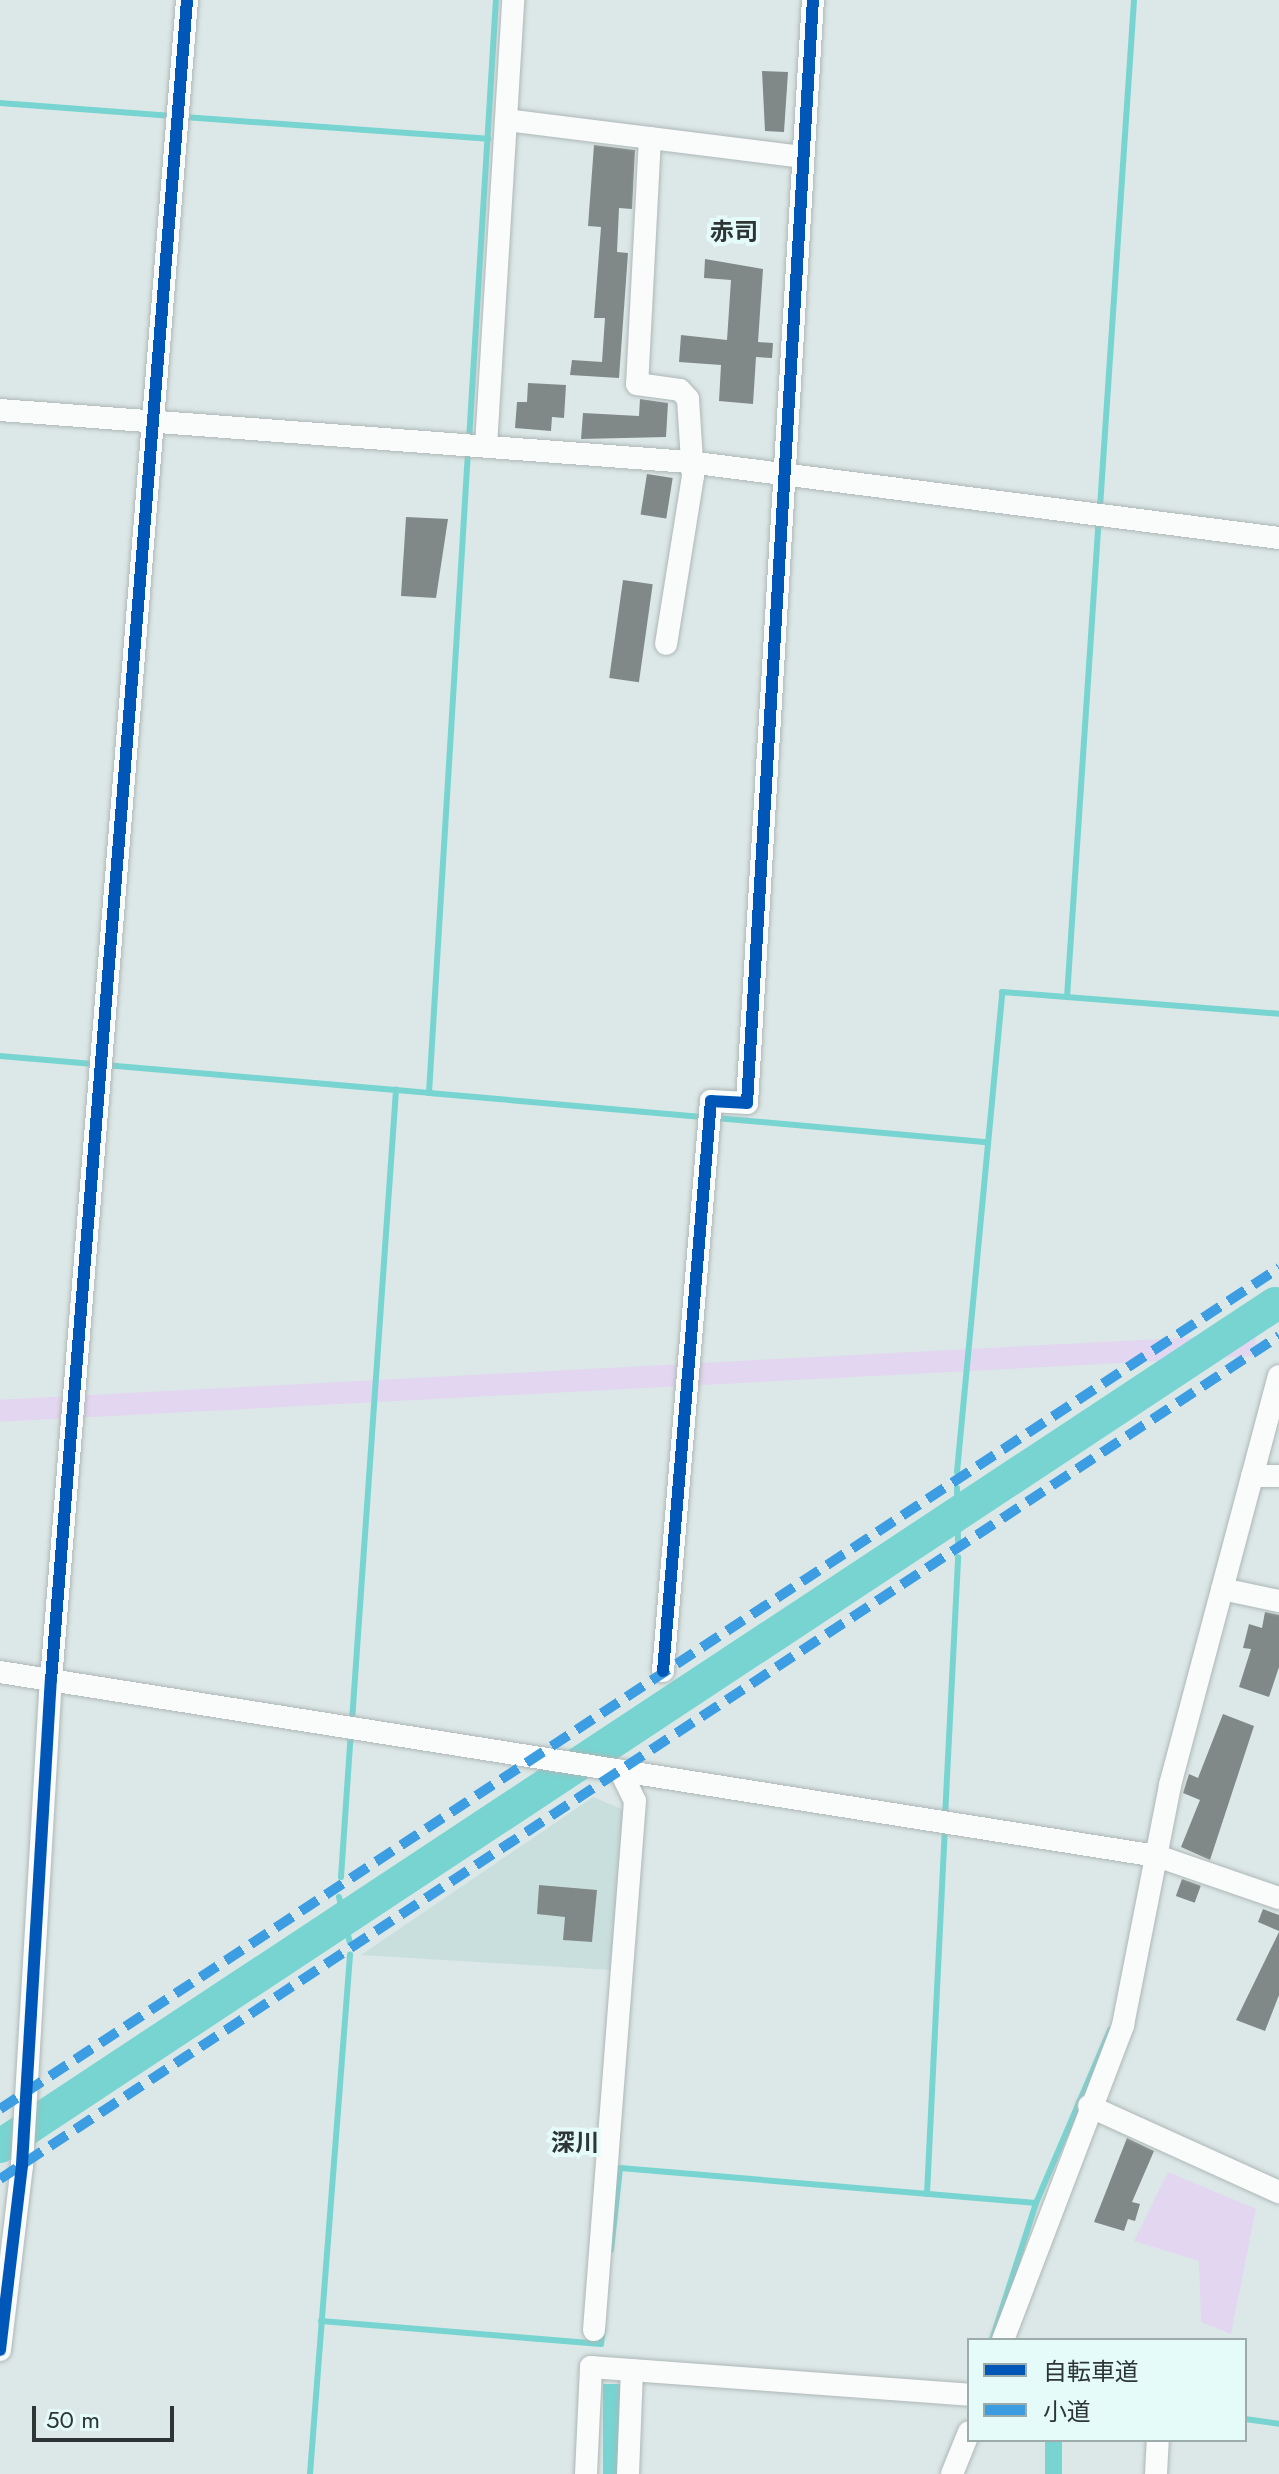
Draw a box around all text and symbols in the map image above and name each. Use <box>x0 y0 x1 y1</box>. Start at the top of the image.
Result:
district label: 赤司 <box>710 218 758 246</box>
district label: 深川 <box>551 2129 599 2157</box>
legend <box>967 2338 1247 2442</box>
text: 自転車道 <box>1043 2354 1139 2389</box>
scale bar <box>36 2390 178 2440</box>
text: 小道 <box>1043 2394 1091 2429</box>
text: 50 m <box>46 2402 100 2437</box>

